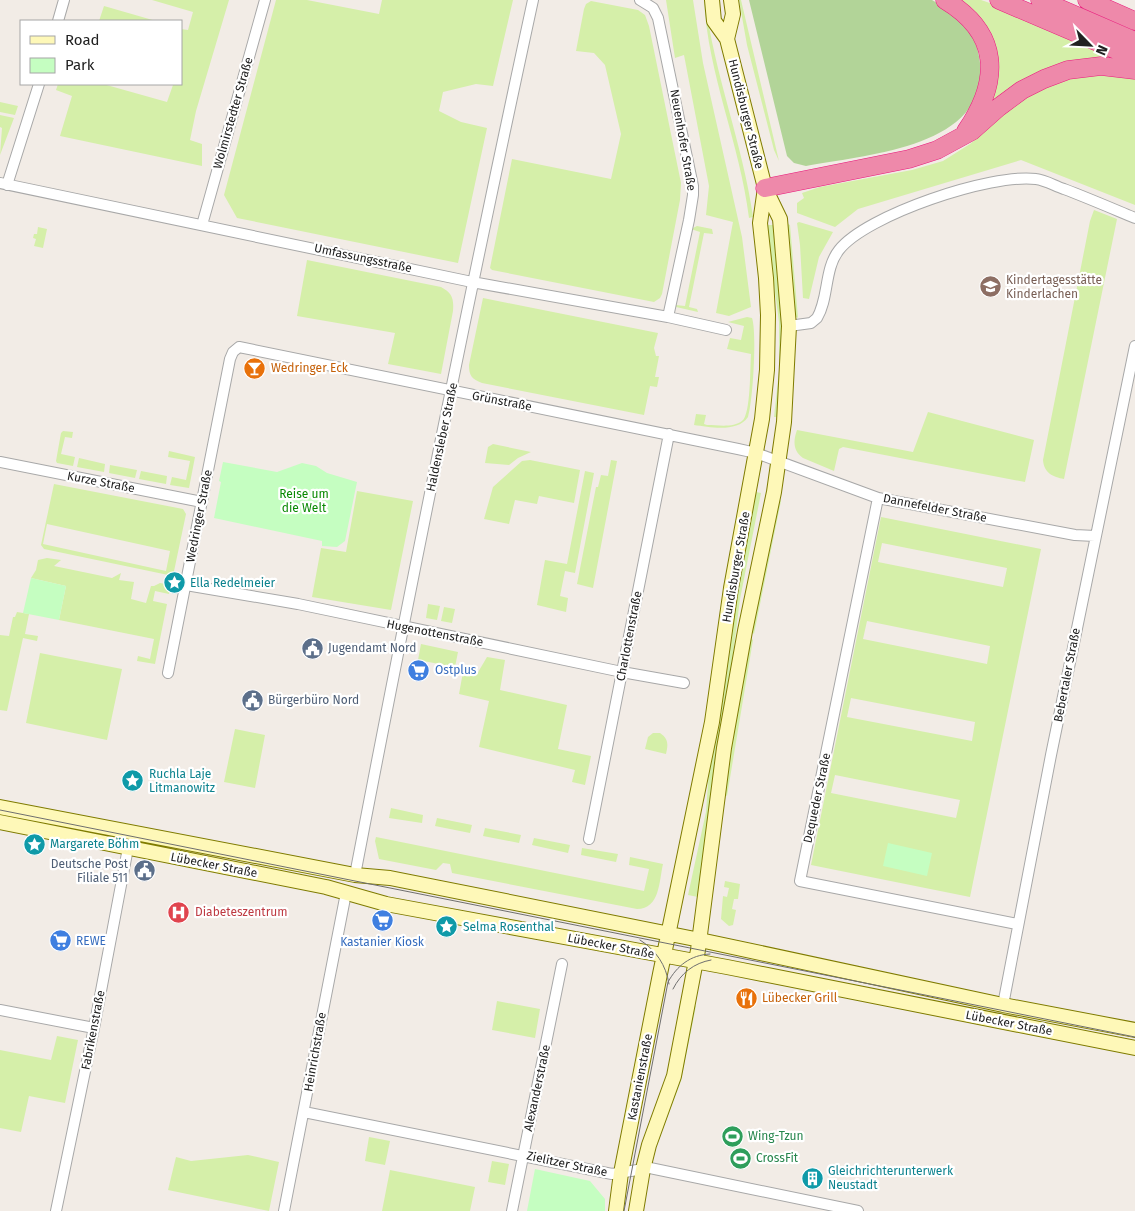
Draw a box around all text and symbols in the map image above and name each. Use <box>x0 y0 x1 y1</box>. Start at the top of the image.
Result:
legend <box>20 20 182 85</box>
north arrow <box>1065 20 1115 70</box>
text: Road <box>65 31 100 49</box>
text: N <box>1092 42 1111 58</box>
street label: Wolmirstedter Straße <box>210 55 256 171</box>
text: Park <box>65 56 95 74</box>
street label: Hundisburger Straße <box>726 58 766 170</box>
street label: Neuenhofer Straße <box>667 88 699 192</box>
street label: Umfassungsstraße <box>313 241 413 275</box>
place label: Kindertagesstätte Kinderlachen <box>1006 273 1102 301</box>
school or university icon: Kindertagesstätte Kinderlachen <box>978 275 1002 299</box>
bar icon: Wedringer Eck <box>243 356 267 380</box>
place label: Wedringer Eck <box>271 361 349 375</box>
street label: Haldensleber Straße <box>424 381 460 493</box>
street label: Grünstraße <box>471 388 533 414</box>
street label: Wedringer Straße <box>183 468 215 564</box>
street label: Kurze Straße <box>66 469 136 495</box>
park label: Reise um die Welt <box>279 487 329 515</box>
street label: Dannefelder Straße <box>882 491 988 525</box>
street label: Hundisburger Straße <box>719 510 753 624</box>
place icon: Ella Redelmeier <box>162 571 186 595</box>
place label: Ella Redelmeier <box>190 576 276 590</box>
street label: Charlottenstraße <box>613 590 645 682</box>
street label: Hugenottenstraße <box>385 617 485 649</box>
street label: Bebertaler Straße <box>1051 627 1083 723</box>
public building icon: Jugendamt Nord <box>300 636 324 660</box>
place label: Jugendamt Nord <box>328 641 416 655</box>
supermarket icon: Ostplus <box>407 658 431 682</box>
place label: Ostplus <box>435 663 477 677</box>
public building icon: Bürgerbüro Nord <box>240 688 264 712</box>
place label: Bürgerbüro Nord <box>268 693 359 707</box>
street label: Dequeder Straße <box>801 752 833 844</box>
place label: Ruchla Laje Litmanowitz <box>149 767 215 795</box>
place icon: Ruchla Laje Litmanowitz <box>121 769 145 793</box>
place icon: Margarete Böhm <box>22 832 46 856</box>
place label: Margarete Böhm <box>50 837 139 851</box>
street label: Lübecker Straße <box>170 850 258 880</box>
place label: Deutsche Post Filiale 511 <box>51 857 129 885</box>
public building icon: Deutsche Post Filiale 511 <box>132 859 156 883</box>
hospital icon: Diabeteszentrum <box>167 900 191 924</box>
place label: Diabeteszentrum <box>195 905 288 919</box>
supermarket icon: Kastanier Kiosk <box>370 909 394 933</box>
place icon: Selma Rosenthal <box>435 915 459 939</box>
place label: Selma Rosenthal <box>463 920 555 934</box>
supermarket icon: REWE <box>48 929 72 953</box>
street label: Lübecker Straße <box>567 931 655 961</box>
place label: REWE <box>76 934 106 948</box>
place label: Kastanier Kiosk <box>340 935 425 949</box>
restaurant icon: Lübecker Grill <box>734 986 758 1010</box>
street label: Fabrikenstraße <box>78 989 108 1071</box>
place label: Lübecker Grill <box>762 991 838 1005</box>
street label: Lübecker Straße <box>965 1008 1053 1038</box>
street label: Heinrichstraße <box>301 1011 329 1093</box>
street label: Kastanienstraße <box>625 1032 655 1122</box>
street label: Alexanderstraße <box>521 1043 553 1133</box>
sports icon: Wing-Tzun <box>720 1124 744 1148</box>
place label: Wing-Tzun <box>748 1129 804 1143</box>
sports icon: CrossFit <box>728 1146 752 1170</box>
street label: Zielitzer Straße <box>525 1149 609 1179</box>
place label: CrossFit <box>756 1151 799 1165</box>
place label: Gleichrichterunterwerk Neustadt <box>828 1164 954 1192</box>
building icon: Gleichrichterunterwerk Neustadt <box>800 1166 824 1190</box>

